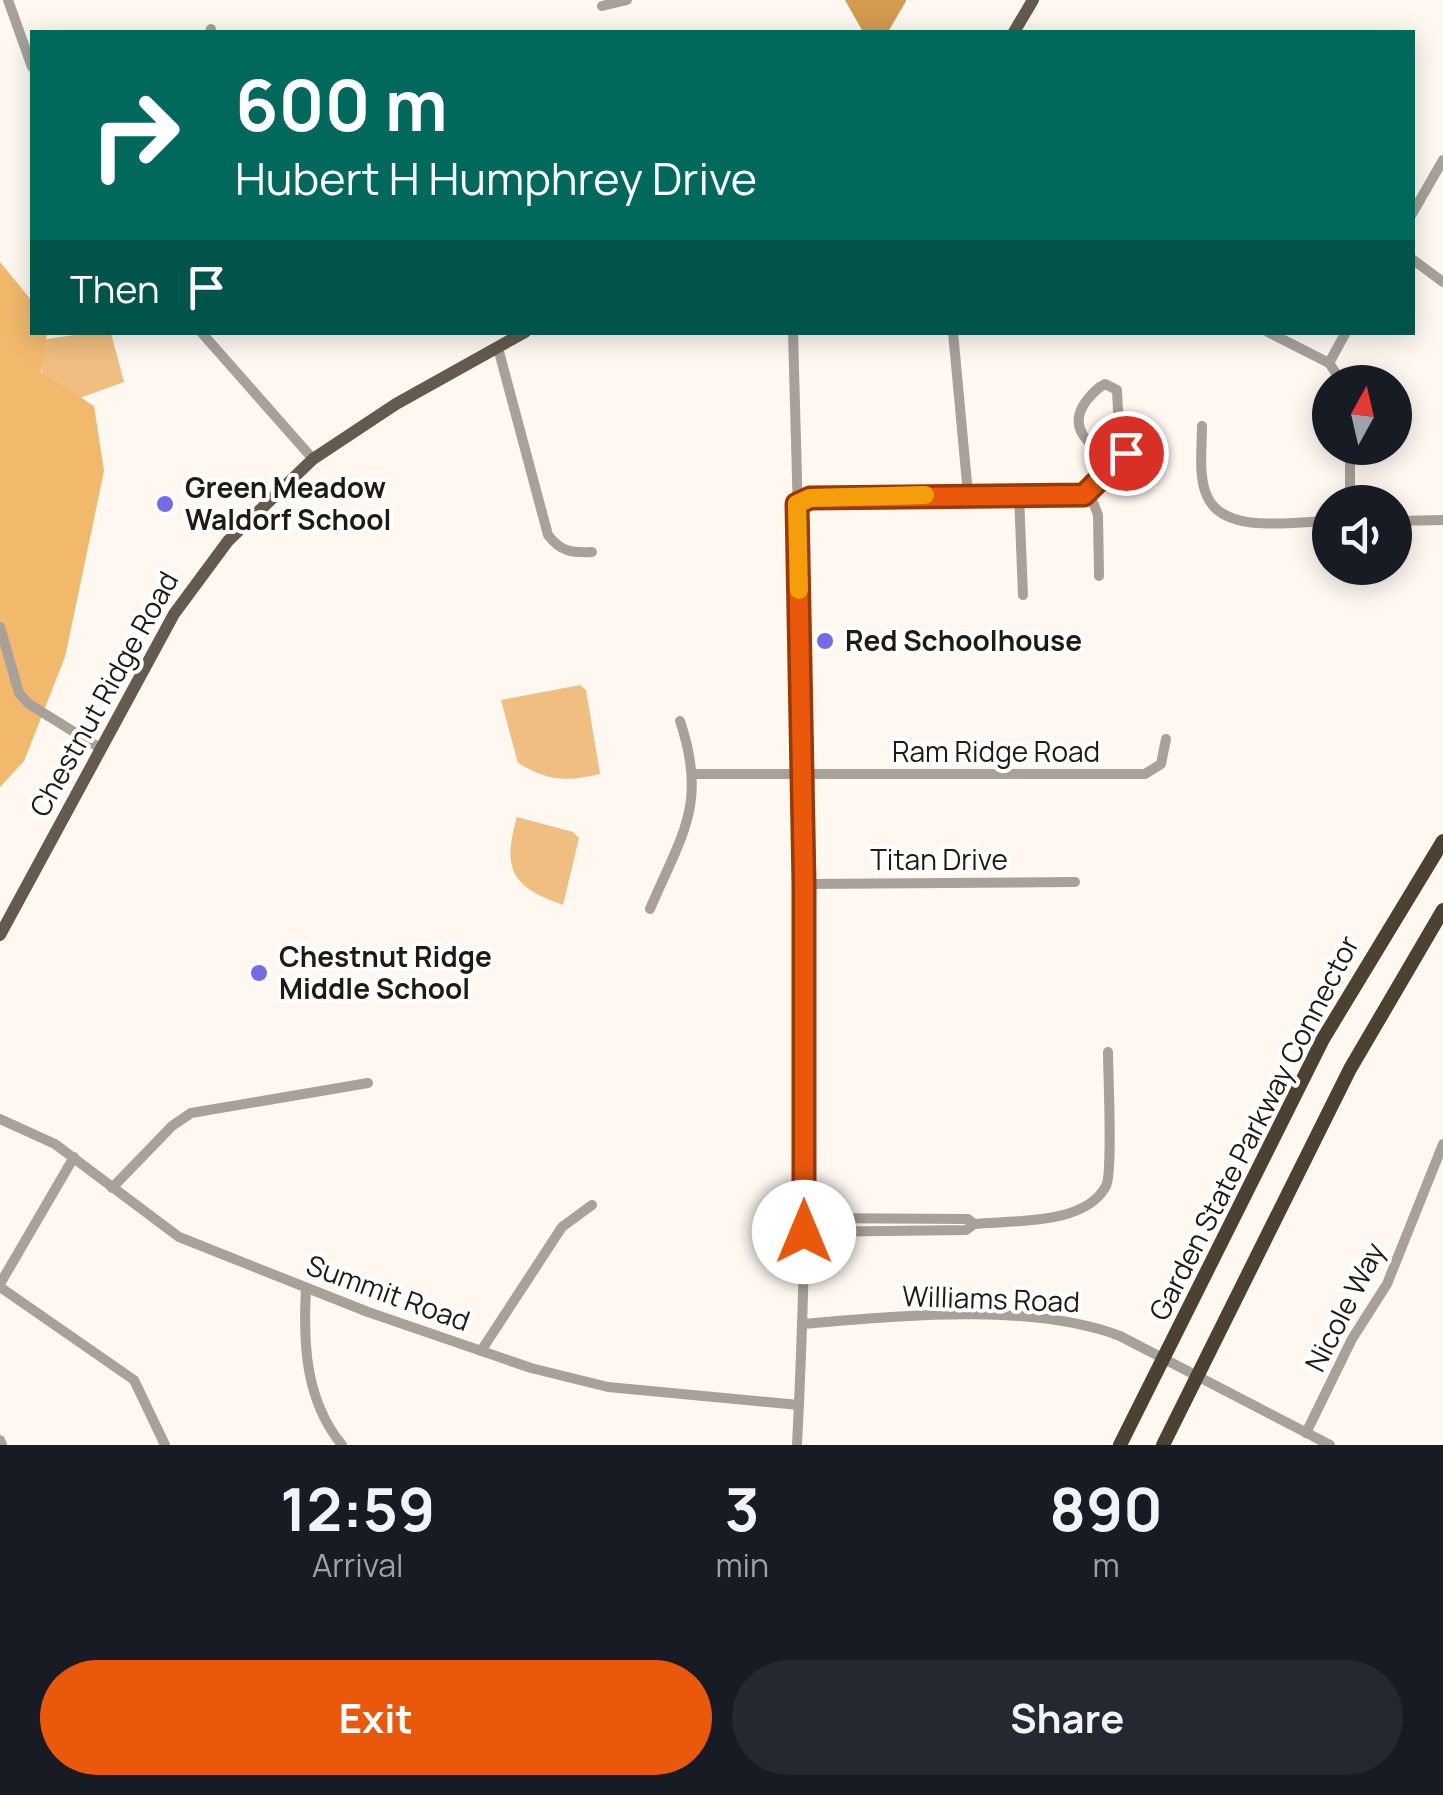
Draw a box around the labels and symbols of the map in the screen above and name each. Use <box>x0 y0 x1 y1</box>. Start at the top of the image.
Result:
north arrow <box>1312 365 1412 465</box>
pin <box>1084 411 1169 496</box>
place label: Green Meadow Waldorf School <box>185 468 391 538</box>
marker: Green Meadow Waldorf School <box>154 493 176 515</box>
street label: Chestnut Ridge Road <box>20 564 186 823</box>
place label: Red Schoolhouse <box>845 621 1082 659</box>
marker: Red Schoolhouse <box>814 630 836 652</box>
street label: Ram Ridge Road <box>892 732 1100 770</box>
street label: Titan Drive <box>870 840 1008 878</box>
street label: Garden State Parkway Connector <box>1139 929 1367 1326</box>
place label: Chestnut Ridge Middle School <box>279 937 492 1007</box>
marker: Chestnut Ridge Middle School <box>248 962 270 984</box>
position arrow <box>752 1180 856 1284</box>
street label: Nicole Way <box>1295 1235 1393 1378</box>
street label: Summit Road <box>301 1245 475 1339</box>
street label: Williams Road <box>902 1276 1081 1320</box>

